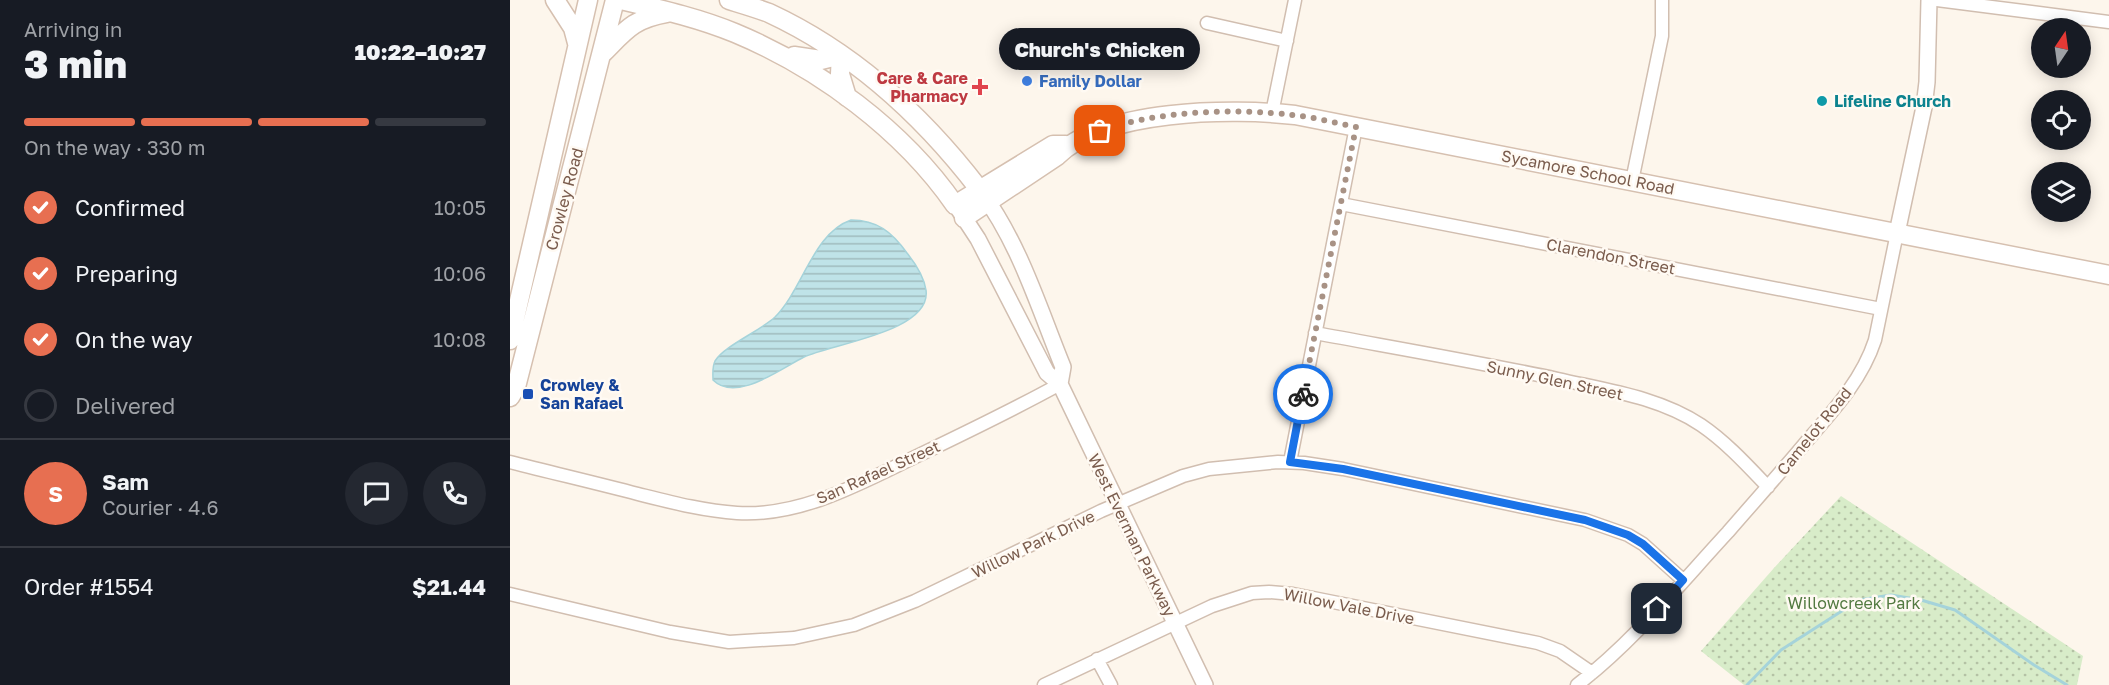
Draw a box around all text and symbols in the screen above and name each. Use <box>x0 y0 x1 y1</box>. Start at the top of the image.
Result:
text: Arriving in <box>24 17 122 41</box>
north arrow <box>2031 18 2091 78</box>
map controls <box>2031 18 2091 222</box>
callout: Church's Chicken <box>1000 29 1200 71</box>
text: Church's Chicken <box>1014 37 1185 61</box>
text: 10:22–10:27 <box>354 38 486 65</box>
text: 3 min <box>24 40 127 87</box>
place label: Care & Care Pharmacy <box>876 68 968 106</box>
place label: Family Dollar <box>1039 71 1142 91</box>
marker: Family Dollar <box>1020 74 1034 88</box>
marker: Care & Care Pharmacy <box>973 80 987 94</box>
button: locate <box>2031 90 2091 150</box>
place label: Lifeline Church <box>1834 91 1951 111</box>
marker: Lifeline Church <box>1815 94 1829 108</box>
pin <box>1074 105 1125 156</box>
icon: bag <box>1083 114 1116 147</box>
text: On the way · 330 m <box>24 135 205 159</box>
street label: Crowley Road <box>541 145 587 253</box>
street label: Sycamore School Road <box>1500 145 1676 199</box>
button: layers <box>2031 162 2091 222</box>
icon: check <box>24 191 57 224</box>
text: Confirmed <box>75 194 185 221</box>
text: 10:05 <box>434 195 486 219</box>
street label: Clarendon Street <box>1545 234 1677 278</box>
icon: check <box>24 257 57 290</box>
text: Preparing <box>75 260 178 287</box>
text: 10:06 <box>433 261 486 285</box>
icon: check <box>24 323 57 356</box>
text: On the way <box>75 326 193 353</box>
text: 10:08 <box>433 327 486 351</box>
street label: Sunny Glen Street <box>1485 356 1625 404</box>
courier <box>1273 364 1333 424</box>
place label: Crowley & San Rafael <box>540 375 624 413</box>
icon: bike <box>1287 378 1320 411</box>
street label: Camelot Road <box>1772 383 1856 479</box>
marker: Crowley & San Rafael <box>521 387 535 401</box>
text: Delivered <box>75 392 175 419</box>
street label: San Rafael Street <box>813 436 943 508</box>
street label: West Everman Parkway <box>1084 450 1180 620</box>
button: chat <box>345 462 408 525</box>
button: phone <box>423 462 486 525</box>
text: Sam <box>102 468 149 495</box>
text: S <box>48 480 63 507</box>
text: Courier · 4.6 <box>102 495 219 519</box>
street label: Willow Park Drive <box>968 506 1098 582</box>
text: Order #1554 <box>24 573 154 600</box>
text: $21.44 <box>412 573 486 600</box>
pin <box>1631 583 1682 634</box>
street label: Willow Vale Drive <box>1282 584 1416 628</box>
icon: home <box>1640 592 1673 625</box>
park label: Willowcreek Park <box>1787 593 1921 613</box>

